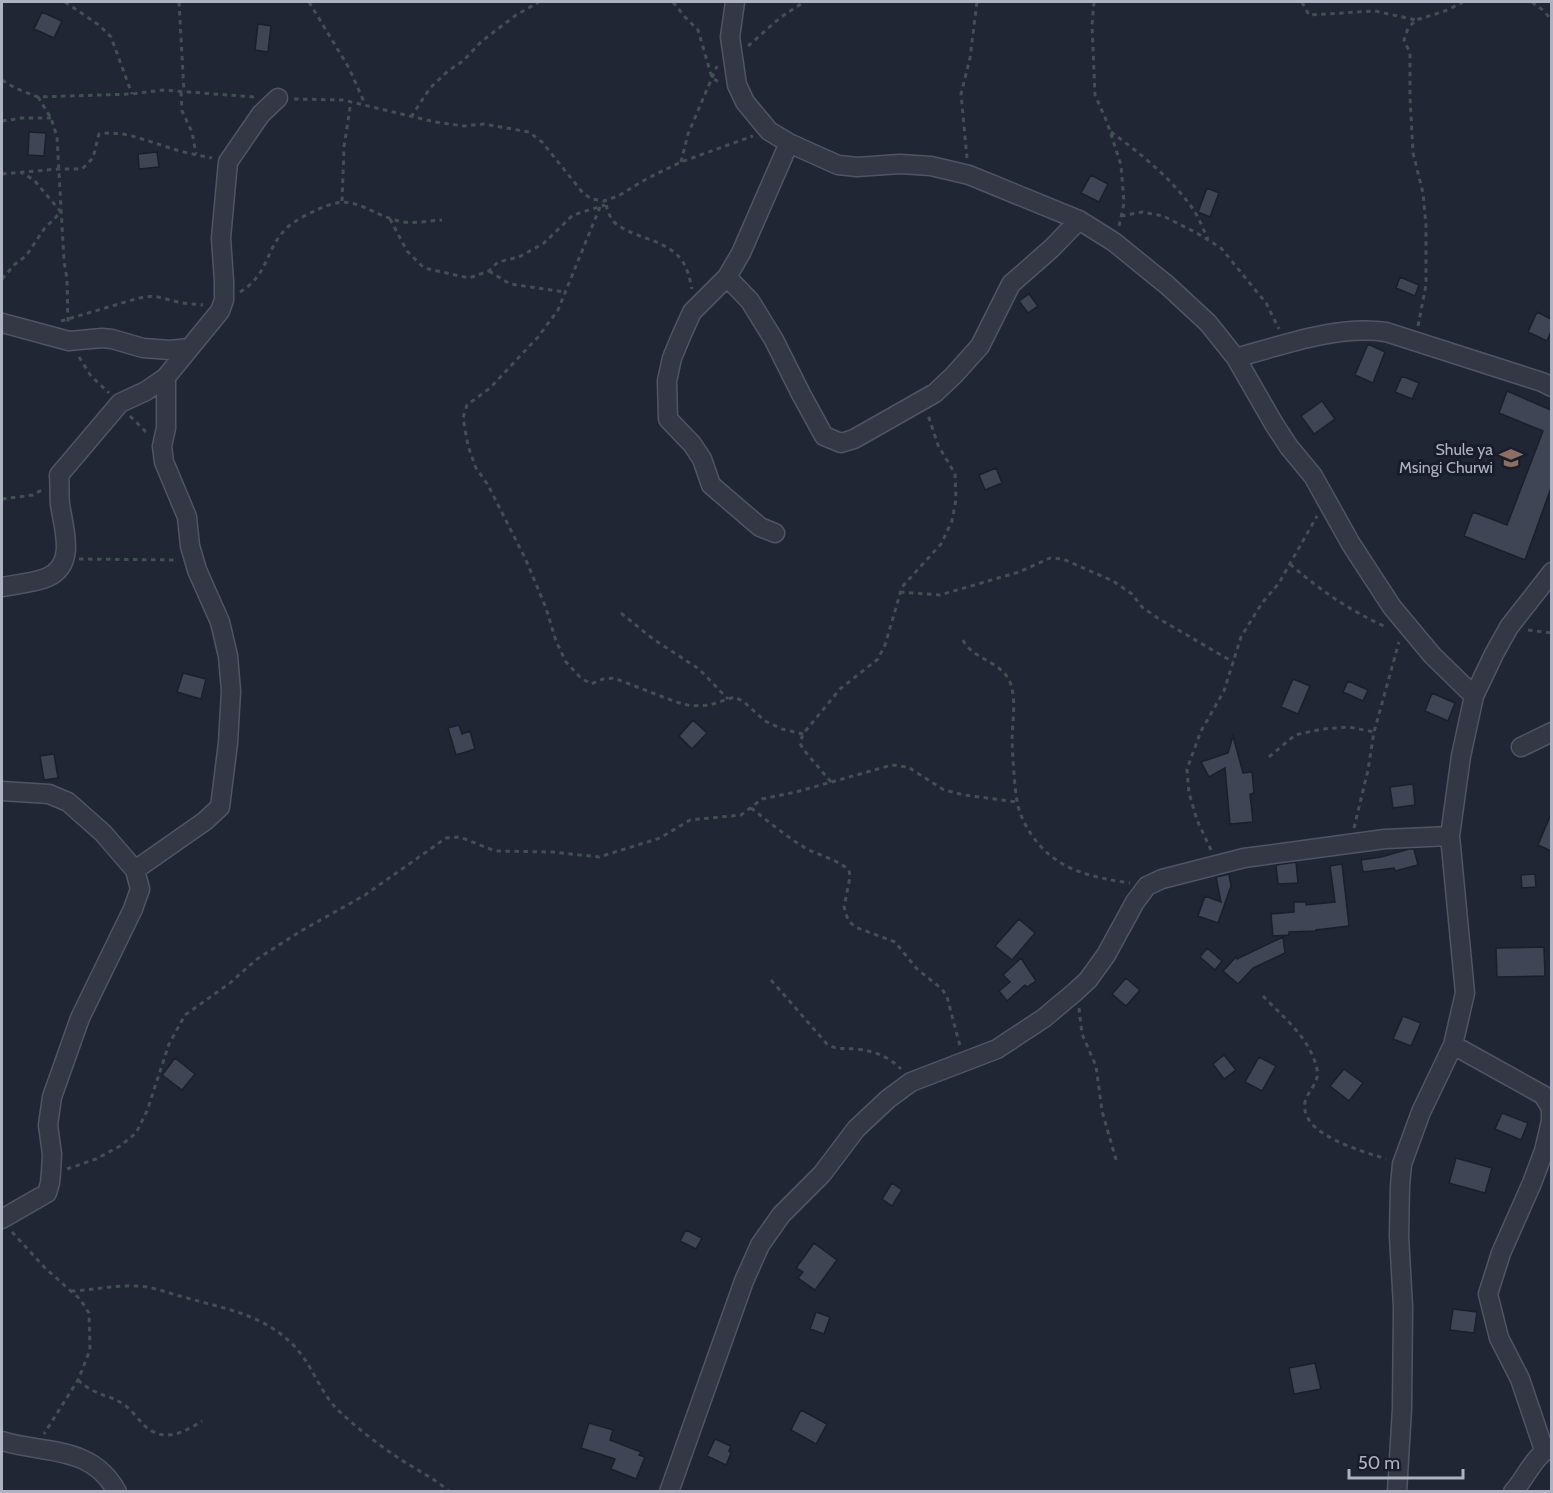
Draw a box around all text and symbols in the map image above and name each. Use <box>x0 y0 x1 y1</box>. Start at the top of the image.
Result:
place label: Shule ya Msingi Churwi <box>1399 440 1493 477</box>
school or university icon: Shule ya Msingi Churwi <box>1498 445 1524 471</box>
scale bar <box>1349 1442 1463 1480</box>
text: 50 m <box>1358 1452 1400 1474</box>

